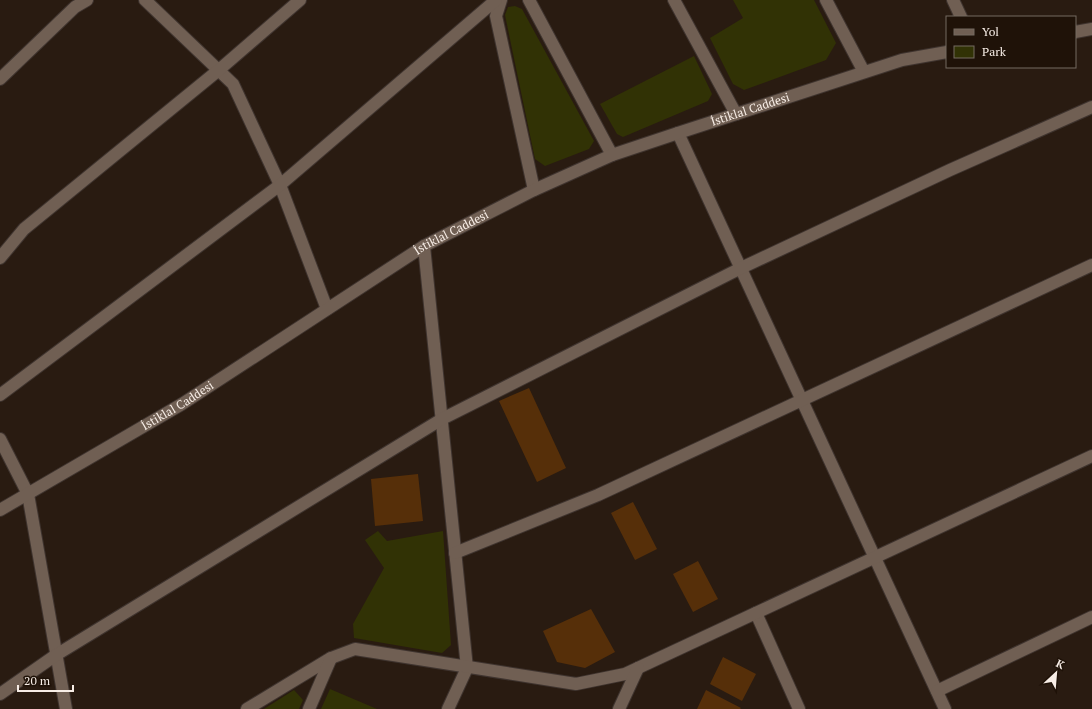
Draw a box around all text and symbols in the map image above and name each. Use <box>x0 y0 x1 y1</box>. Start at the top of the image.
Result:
legend <box>946 16 1076 68</box>
text: Yol <box>982 24 999 39</box>
text: Park <box>982 44 1007 59</box>
street label: İstiklal Caddesi <box>709 89 792 129</box>
street label: İstiklal Caddesi <box>411 206 491 258</box>
street label: İstiklal Caddesi <box>139 377 217 433</box>
north arrow <box>1036 653 1076 693</box>
text: K <box>1054 656 1067 672</box>
scale bar <box>18 667 73 693</box>
text: 20 m <box>24 673 51 688</box>

